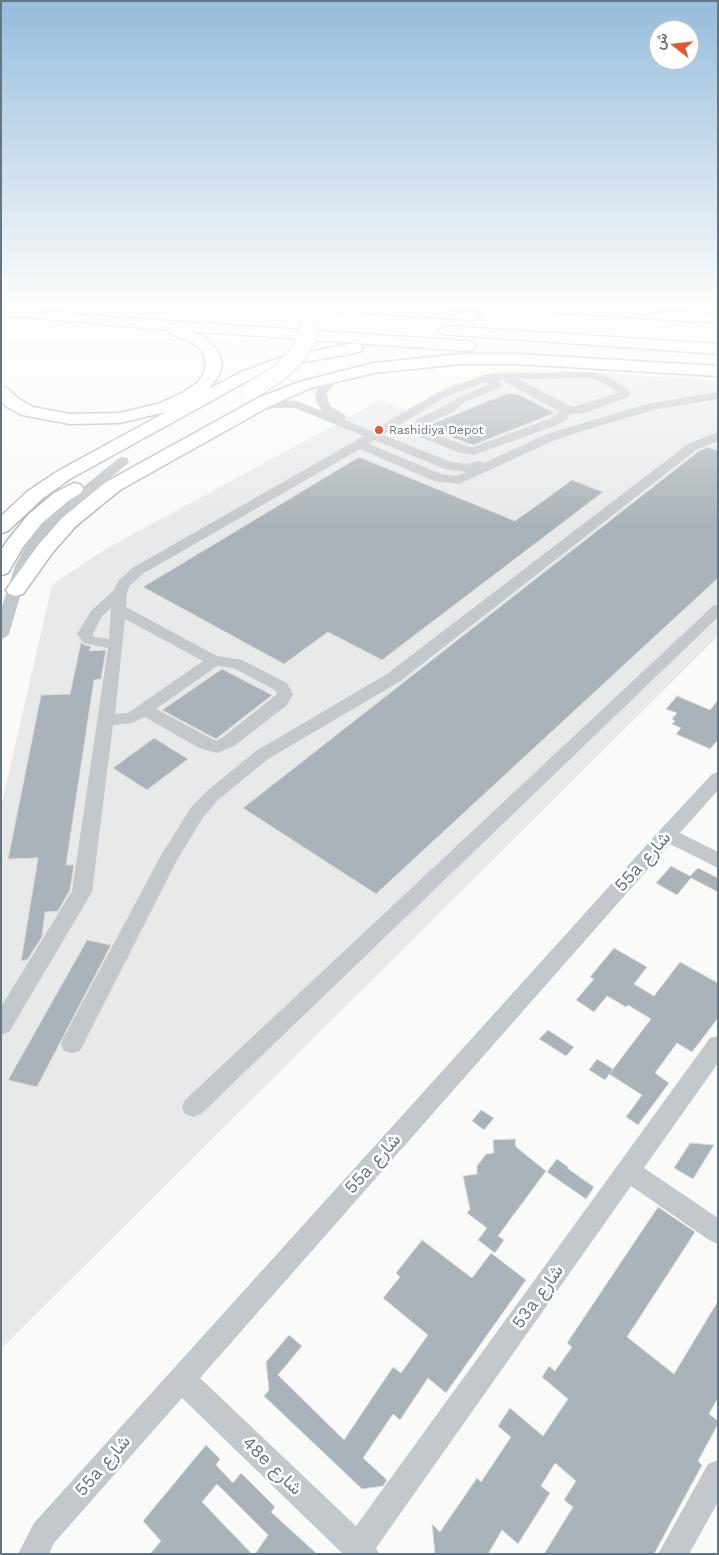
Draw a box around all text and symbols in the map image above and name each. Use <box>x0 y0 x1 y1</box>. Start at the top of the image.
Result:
north arrow <box>649 20 699 70</box>
text: ش <box>651 31 671 51</box>
place label: Rashidiya Depot <box>389 423 484 437</box>
marker: Rashidiya Depot <box>373 424 385 436</box>
street label: 55a شارع <box>610 827 676 897</box>
street label: 55a شارع <box>340 1129 406 1199</box>
street label: 53a شارع <box>508 1261 568 1333</box>
street label: 55a شارع <box>71 1431 135 1501</box>
street label: 48e شارع <box>238 1432 306 1500</box>

